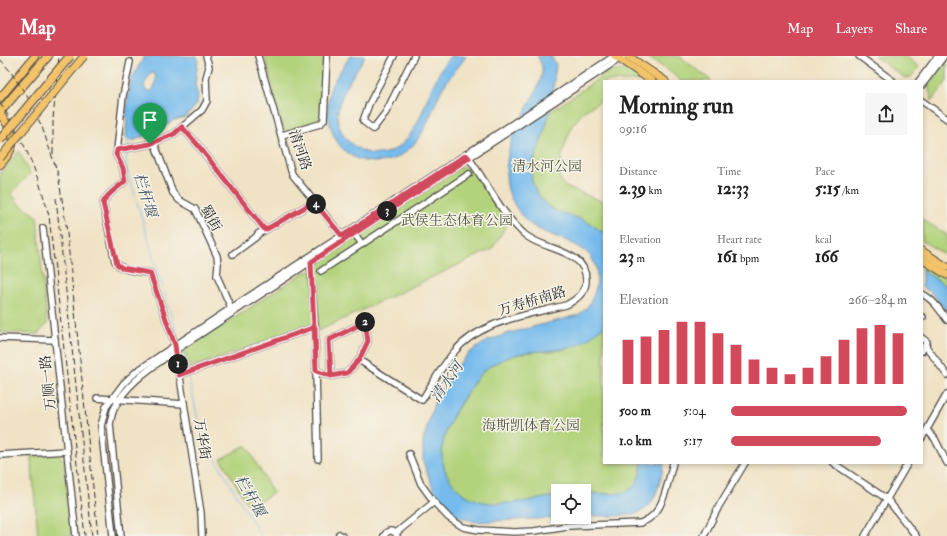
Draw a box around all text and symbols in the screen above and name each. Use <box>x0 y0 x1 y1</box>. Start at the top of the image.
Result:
text: Map <box>20 16 56 40</box>
text: Map <box>787 20 813 37</box>
text: Layers <box>835 20 873 37</box>
text: Share <box>895 20 927 37</box>
text: Morning run <box>619 92 734 120</box>
button: share <box>865 93 907 135</box>
pin <box>133 103 167 144</box>
icon: arrive <box>139 109 161 131</box>
text: 09:16 <box>619 121 647 137</box>
street label: 清河路 <box>285 127 315 173</box>
park label: 清水河公园 <box>512 158 582 175</box>
text: Distance <box>619 165 657 178</box>
text: Time <box>717 165 741 178</box>
text: Pace <box>815 165 835 178</box>
water label: 栏杆堰 <box>129 171 162 222</box>
text: 2.39 <box>619 178 646 199</box>
text: 12:33 <box>717 178 749 199</box>
text: 5:15 <box>815 178 840 199</box>
text: km <box>646 184 662 197</box>
text: /km <box>840 184 859 197</box>
pin: 4 <box>306 194 326 214</box>
text: 4 <box>313 197 319 210</box>
pin: 3 <box>377 201 397 221</box>
street label: 蜀街 <box>197 202 225 234</box>
text: 3 <box>385 204 389 217</box>
park label: 武侯生态体育公园 <box>401 212 513 229</box>
text: Elevation <box>619 233 661 246</box>
text: Heart rate <box>717 233 762 246</box>
text: kcal <box>815 233 832 246</box>
text: 23 <box>619 246 634 267</box>
text: 161 <box>717 246 738 267</box>
text: 166 <box>815 246 838 267</box>
text: m <box>634 252 645 265</box>
text: bpm <box>738 252 759 265</box>
street label: 万寿桥南路 <box>496 283 568 319</box>
text: Elevation <box>619 292 669 308</box>
text: 266–284 m <box>848 292 907 308</box>
pin: 2 <box>355 312 375 332</box>
text: 2 <box>362 315 368 328</box>
street label: 万顺一路 <box>37 354 59 412</box>
pin: 1 <box>168 354 188 374</box>
water label: 清水河 <box>426 356 469 406</box>
text: 1 <box>176 357 180 370</box>
text: 500 m <box>619 403 651 419</box>
text: 5:04 <box>683 403 706 419</box>
street label: 万华街 <box>190 417 214 461</box>
park label: 海斯凯体育公园 <box>482 417 580 434</box>
text: 1.0 km <box>619 433 652 449</box>
text: 5:17 <box>683 433 703 449</box>
water label: 栏杆堰 <box>231 472 271 523</box>
map controls <box>551 484 591 524</box>
button: locate <box>551 484 591 524</box>

